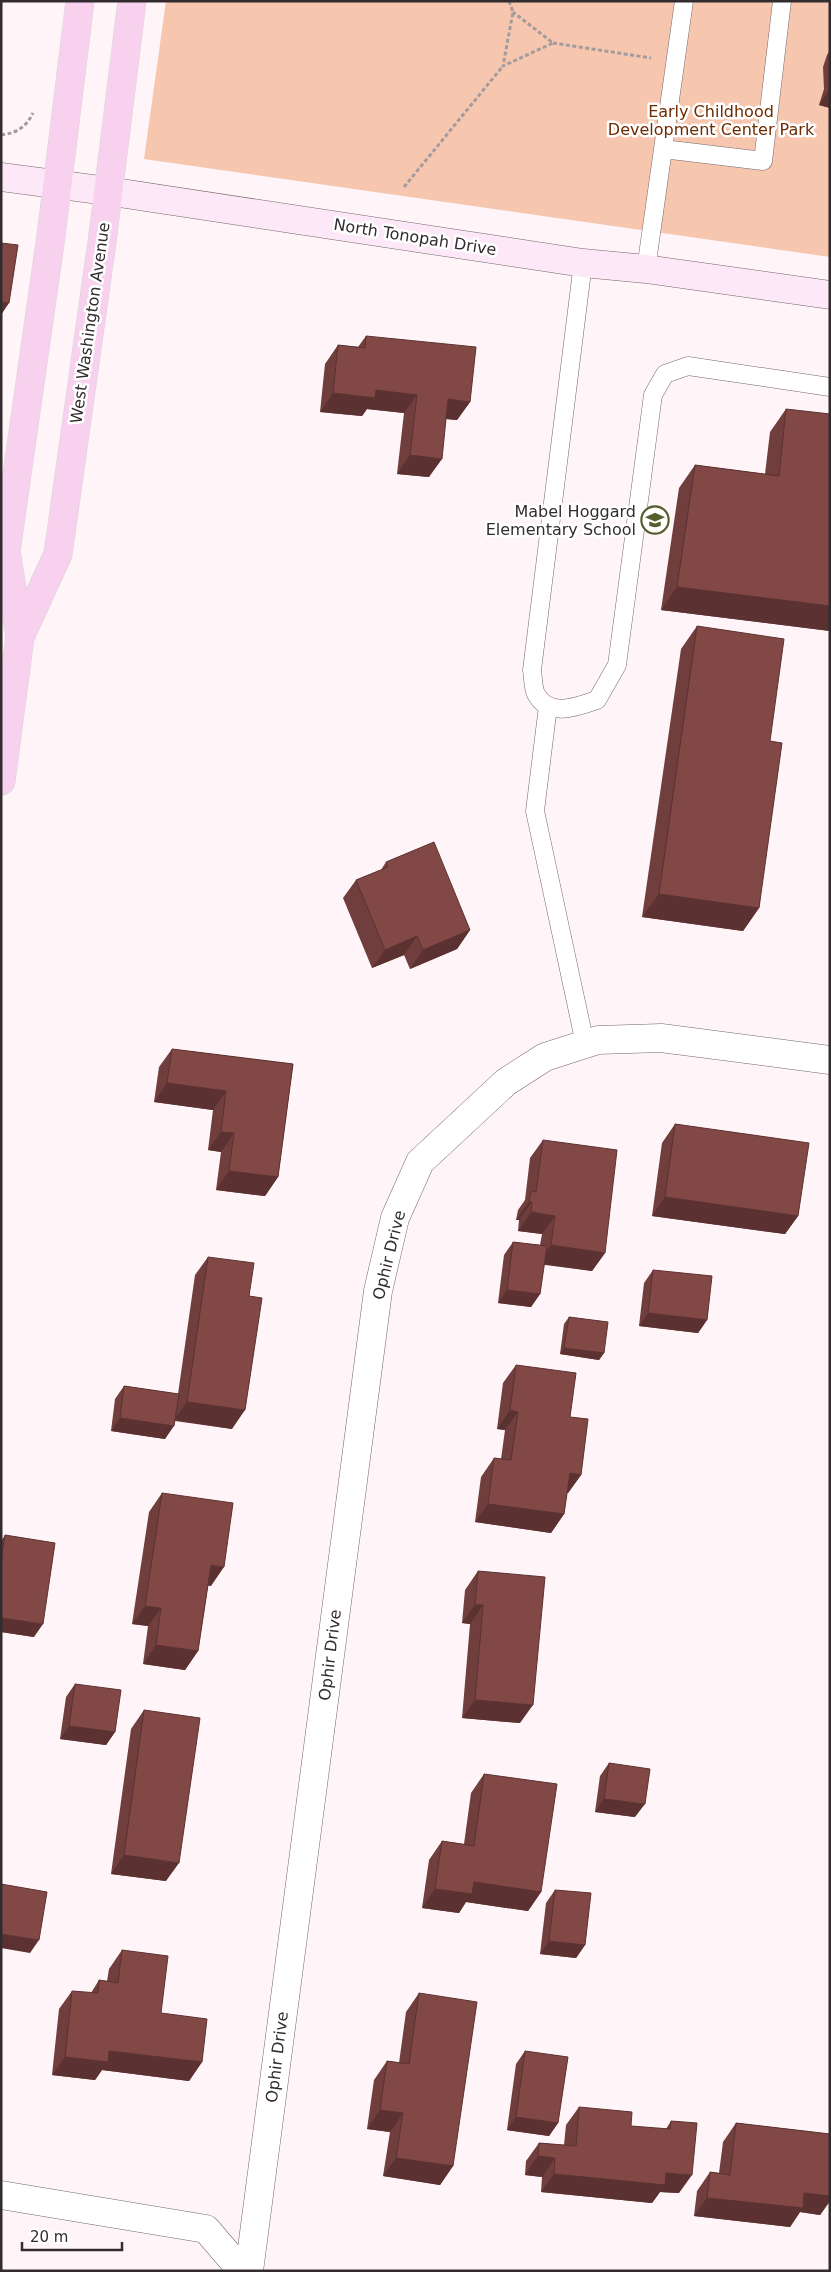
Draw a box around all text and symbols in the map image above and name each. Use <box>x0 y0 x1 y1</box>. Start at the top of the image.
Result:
park label: Early Childhood Development Center Park <box>608 102 815 139</box>
street label: North Tonopah Drive <box>332 215 498 259</box>
street label: West Washington Avenue <box>66 221 114 425</box>
place label: Mabel Hoggard Elementary School <box>486 502 636 539</box>
school or university icon: Mabel Hoggard Elementary School <box>640 505 670 535</box>
street label: Ophir Drive <box>369 1208 409 1302</box>
street label: Ophir Drive <box>315 1608 345 1702</box>
street label: Ophir Drive <box>262 2010 292 2104</box>
scale bar <box>22 2220 122 2252</box>
text: 20 m <box>30 2228 68 2246</box>

